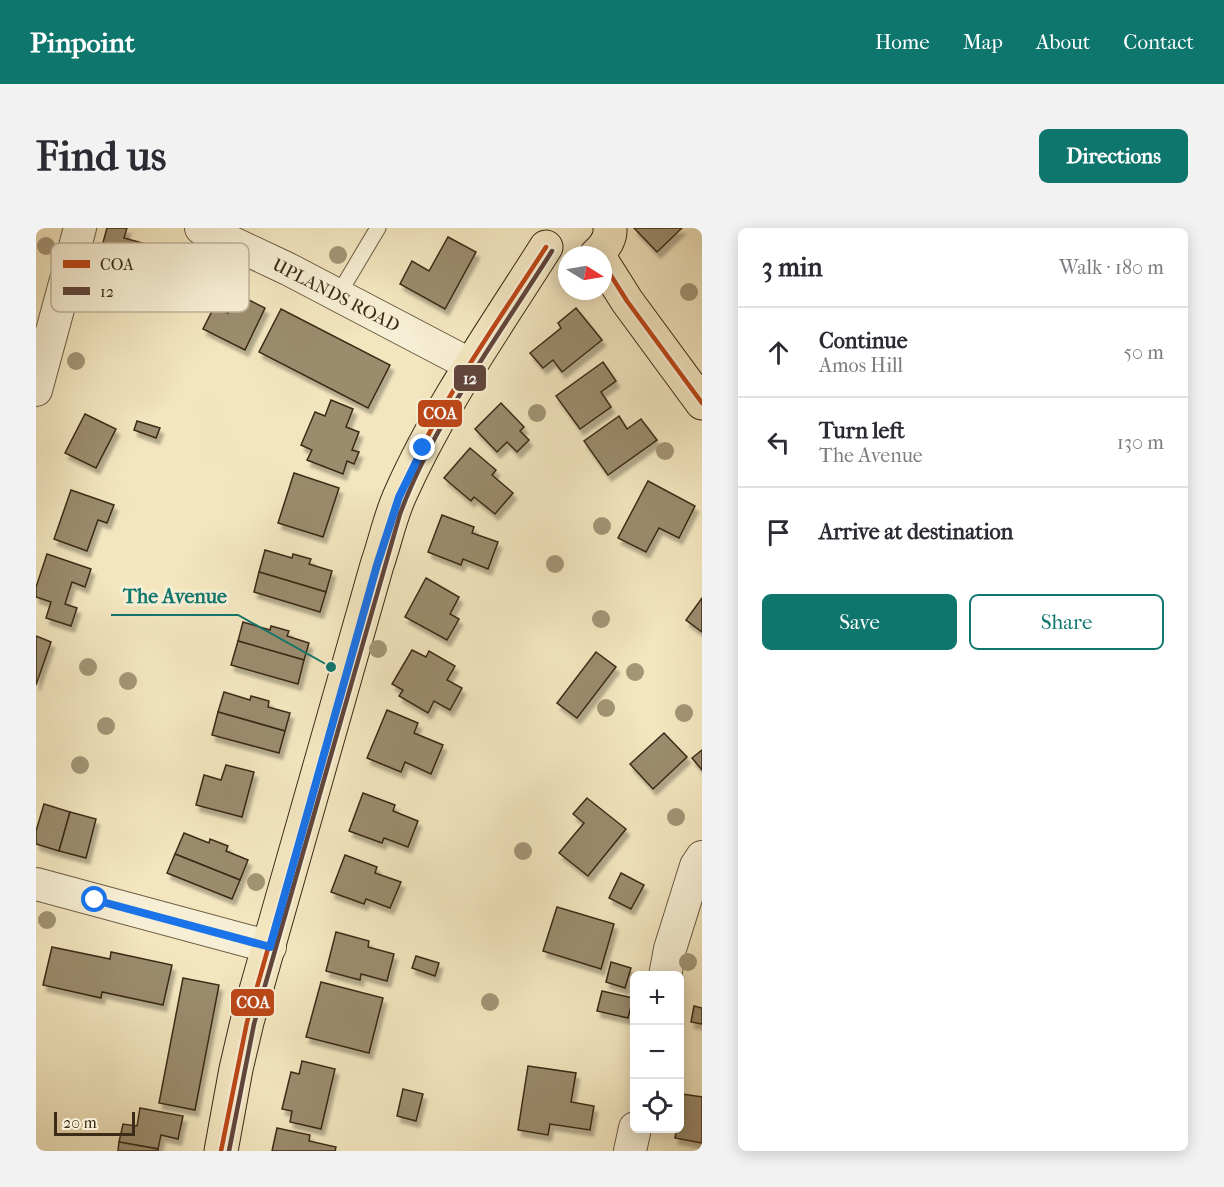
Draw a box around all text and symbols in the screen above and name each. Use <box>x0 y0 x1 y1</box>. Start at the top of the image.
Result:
text: Pinpoint <box>30 26 135 59</box>
text: Home <box>875 30 930 54</box>
text: Map <box>963 30 1003 54</box>
text: About <box>1036 30 1090 54</box>
text: Contact <box>1123 30 1194 54</box>
button: Directions <box>1039 129 1188 183</box>
text: Find us <box>36 132 166 181</box>
legend <box>51 243 249 312</box>
north arrow <box>558 246 612 300</box>
text: 3 min <box>762 252 823 283</box>
street label: UPLANDS ROAD <box>269 254 403 337</box>
text: COA <box>100 255 134 274</box>
text: Walk · 180 m <box>1059 256 1164 279</box>
text: 12 <box>100 282 114 301</box>
text: Continue <box>819 328 908 354</box>
icon: ahead <box>762 336 795 369</box>
text: 50 m <box>1123 341 1164 364</box>
text: Amos Hill <box>819 354 903 377</box>
line badge: 12 <box>453 364 487 392</box>
text: 12 <box>463 369 477 388</box>
line badge: COA <box>417 399 463 428</box>
text: COA <box>423 404 457 423</box>
text: Turn left <box>819 418 905 444</box>
icon: left <box>762 426 795 459</box>
text: 130 m <box>1117 431 1164 454</box>
route end <box>409 434 435 460</box>
text: The Avenue <box>819 444 923 467</box>
icon: arrive <box>762 516 795 549</box>
text: Arrive at destination <box>819 519 1013 545</box>
callout: The Avenue <box>111 577 238 615</box>
text: The Avenue <box>122 585 227 608</box>
button: Save <box>762 594 957 650</box>
button: Share <box>969 594 1164 650</box>
route start <box>81 886 107 912</box>
map controls <box>630 971 684 1133</box>
button: + <box>630 971 684 1025</box>
line badge: COA <box>230 988 275 1017</box>
text: COA <box>236 993 270 1012</box>
button: − <box>630 1025 684 1079</box>
button: locate <box>630 1079 684 1133</box>
scale bar <box>54 1109 135 1136</box>
text: 20 m <box>63 1113 97 1132</box>

